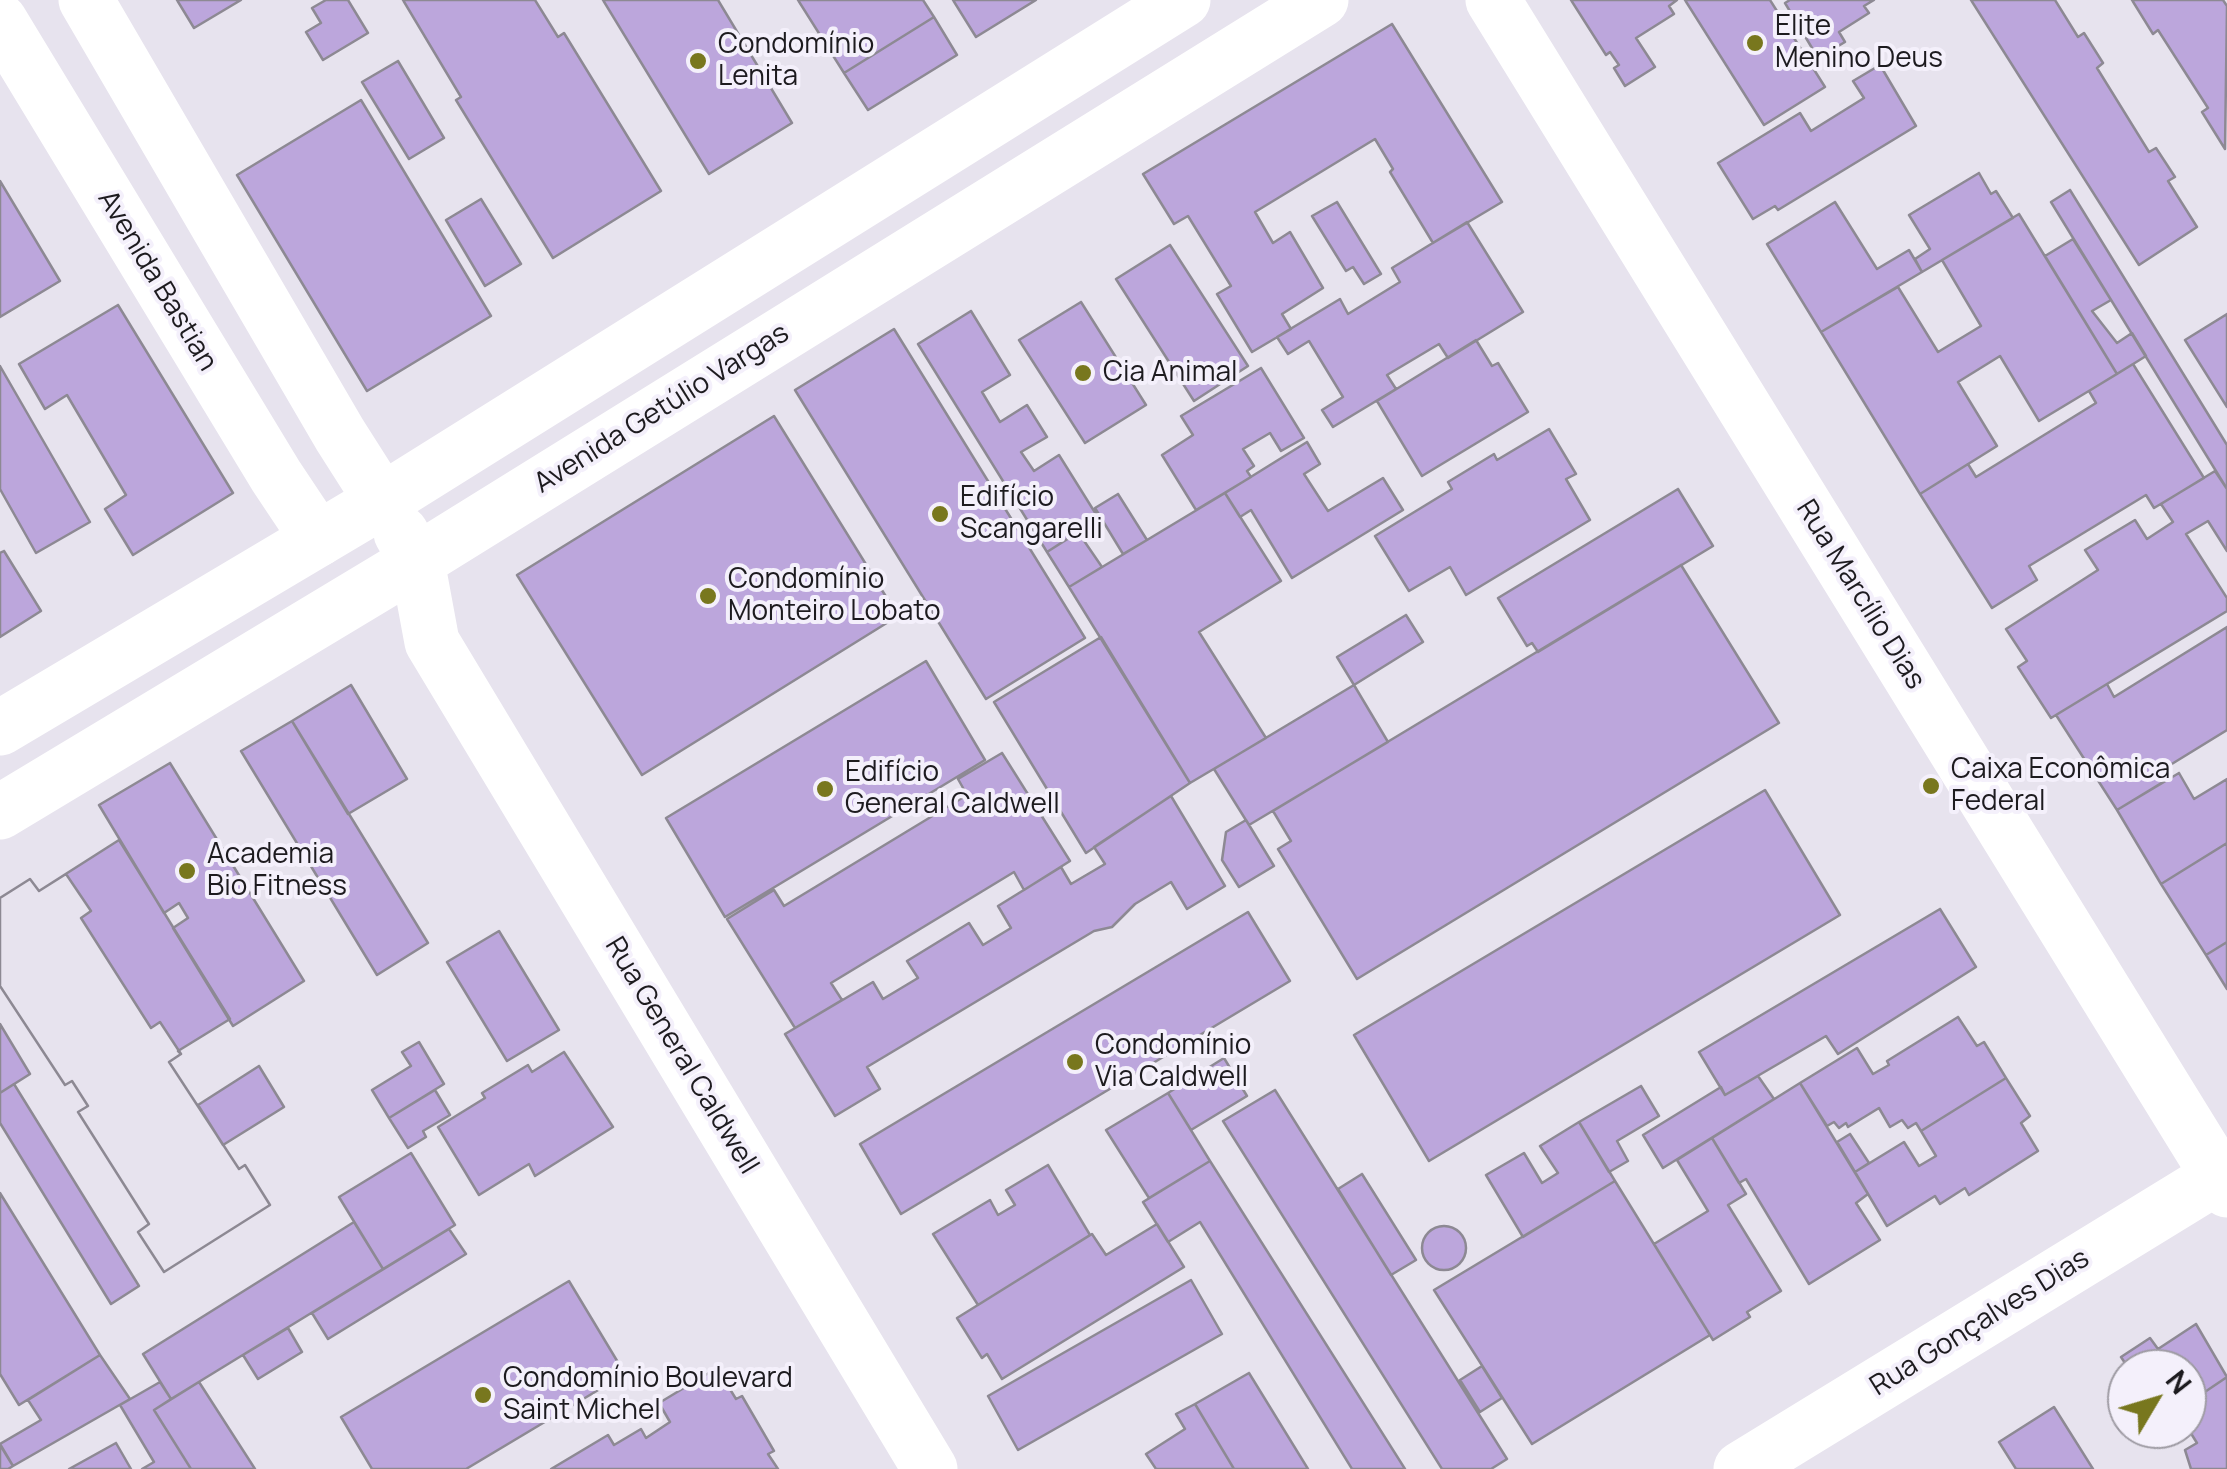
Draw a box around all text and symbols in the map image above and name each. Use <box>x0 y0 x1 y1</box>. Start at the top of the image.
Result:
place label: Elite Menino Deus <box>1775 10 1943 76</box>
place label: Condomínio Lenita <box>718 28 874 94</box>
marker: Elite Menino Deus <box>1744 32 1766 54</box>
marker: Condomínio Lenita <box>687 50 709 72</box>
street label: Avenida Bastian <box>90 185 224 377</box>
street label: Avenida Getúlio Vargas <box>528 317 796 501</box>
place label: Cia Animal <box>1103 356 1237 390</box>
marker: Cia Animal <box>1072 362 1094 384</box>
place label: Edifício Scangarelli <box>960 481 1103 547</box>
street label: Rua Marcílio Dias <box>1788 494 1932 696</box>
marker: Edifício Scangarelli <box>929 503 951 525</box>
place label: Condomínio Monteiro Lobato <box>728 563 940 629</box>
marker: Condomínio Monteiro Lobato <box>697 585 719 607</box>
place label: Caixa Econômica Federal <box>1951 753 2170 819</box>
place label: Edifício General Caldwell <box>845 756 1060 822</box>
marker: Caixa Econômica Federal <box>1920 775 1942 797</box>
marker: Edifício General Caldwell <box>814 778 836 800</box>
place label: Academia Bio Fitness <box>207 838 347 904</box>
marker: Academia Bio Fitness <box>176 860 198 882</box>
street label: Rua General Caldwell <box>597 931 765 1181</box>
place label: Condomínio Via Caldwell <box>1095 1029 1251 1095</box>
marker: Condomínio Via Caldwell <box>1064 1051 1086 1073</box>
street label: Rua Gonçalves Dias <box>1864 1242 2096 1404</box>
north arrow <box>2107 1349 2207 1449</box>
place label: Condomínio Boulevard Saint Michel <box>503 1362 793 1428</box>
text: N <box>2158 1362 2200 1401</box>
marker: Condomínio Boulevard Saint Michel <box>472 1384 494 1406</box>

